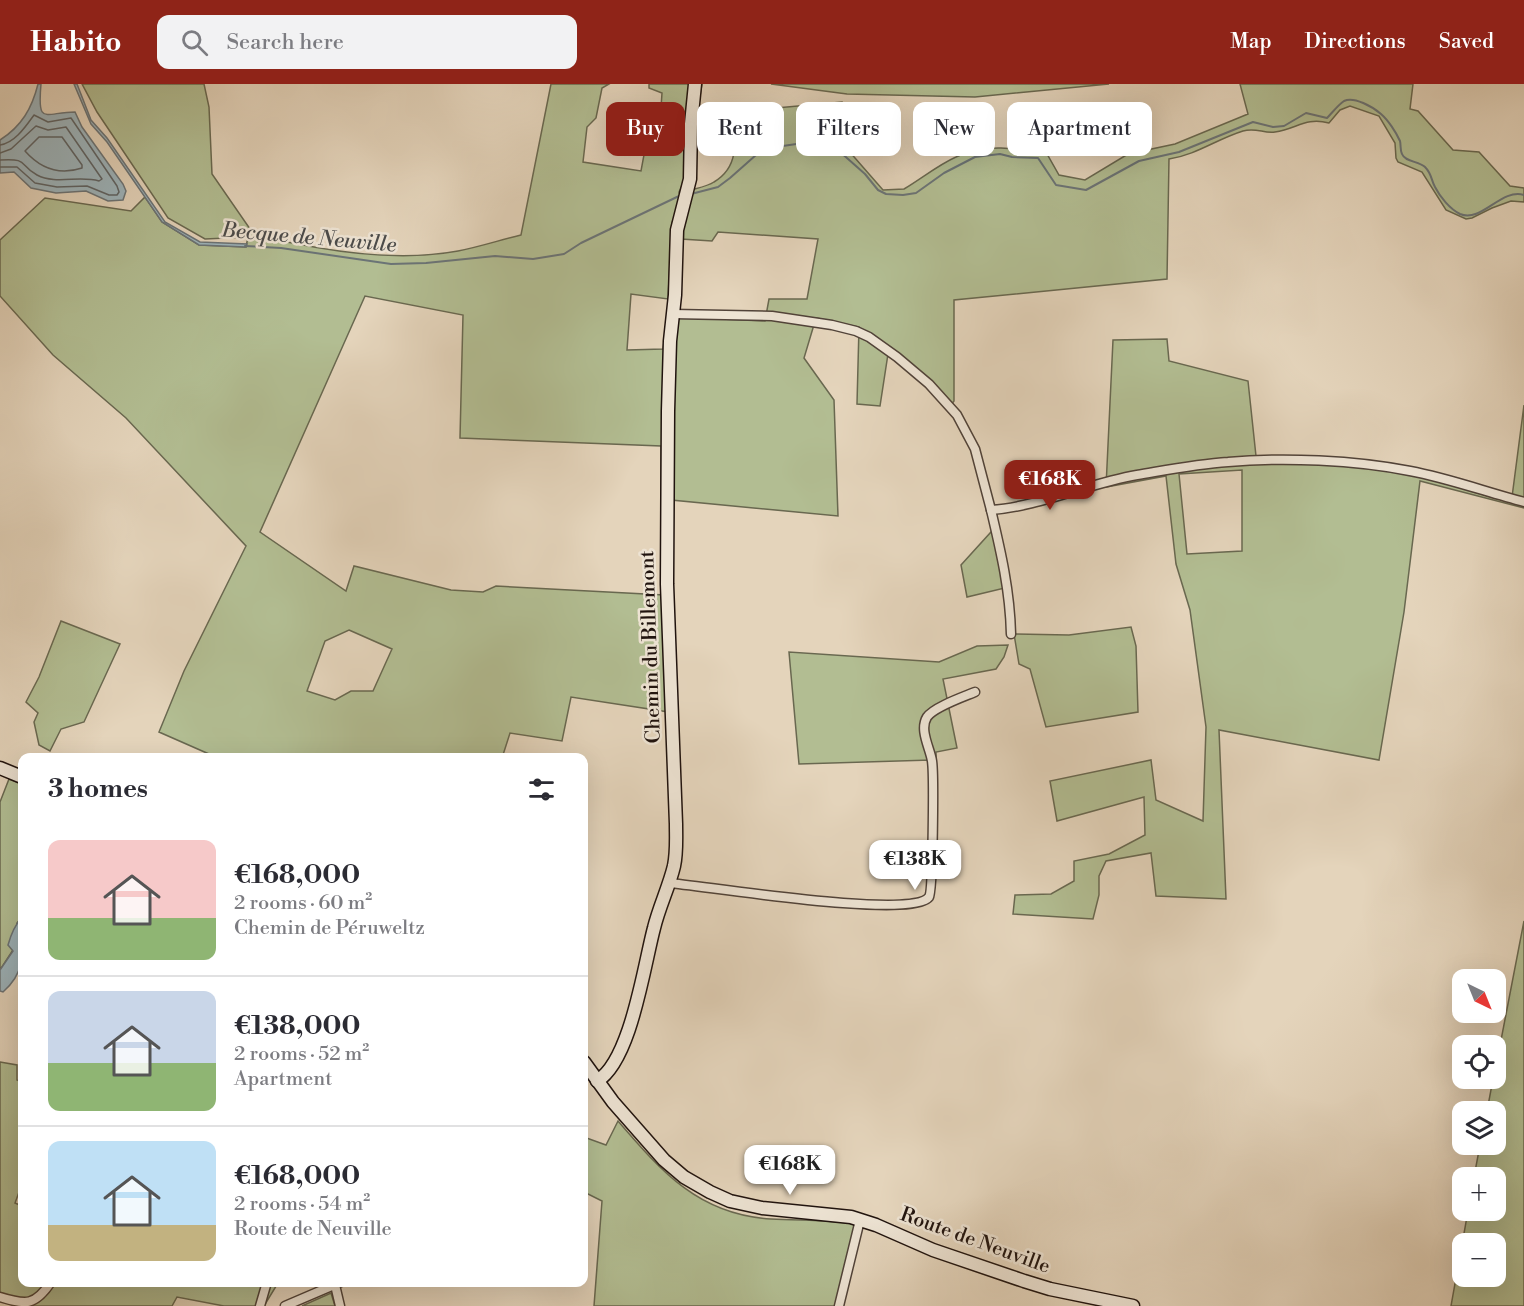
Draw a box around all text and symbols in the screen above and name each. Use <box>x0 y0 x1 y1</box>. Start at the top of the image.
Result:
search box <box>157 15 577 69</box>
text: Habito <box>30 25 121 60</box>
icon: search <box>178 26 211 59</box>
text: Search here <box>226 29 344 56</box>
text: Map <box>1230 29 1272 55</box>
text: Directions <box>1305 29 1406 55</box>
text: Saved <box>1439 29 1494 55</box>
chip: Buy <box>606 102 685 156</box>
chip: Rent <box>697 102 784 156</box>
chip: Filters <box>796 102 901 156</box>
chip: New <box>913 102 995 156</box>
chip: Apartment <box>1007 102 1152 156</box>
water label: Becque de Neuville <box>220 217 398 259</box>
pin: €168K <box>1008 460 1092 511</box>
text: €168K <box>1018 467 1082 492</box>
street label: Chemin du Billemont <box>635 550 667 744</box>
text: 3 homes <box>48 773 148 805</box>
icon: filters <box>525 773 558 806</box>
pin: €138K <box>873 840 957 891</box>
text: €138K <box>883 847 947 872</box>
text: €168,000 <box>234 859 360 891</box>
icon: home <box>96 864 168 936</box>
text: 2 rooms · 60 m² <box>234 891 372 916</box>
text: Chemin de Péruweltz <box>234 916 425 941</box>
north arrow <box>1452 969 1506 1023</box>
map controls <box>1452 969 1506 1287</box>
text: €138,000 <box>234 1010 360 1042</box>
icon: home <box>96 1015 168 1087</box>
button: locate <box>1452 1035 1506 1089</box>
text: 2 rooms · 52 m² <box>234 1042 369 1067</box>
text: Apartment <box>234 1067 332 1092</box>
button: layers <box>1452 1101 1506 1155</box>
pin: €168K <box>748 1145 832 1196</box>
text: €168K <box>758 1152 822 1177</box>
text: €168,000 <box>234 1160 360 1192</box>
icon: home <box>96 1165 168 1237</box>
button: + <box>1452 1167 1506 1221</box>
text: 2 rooms · 54 m² <box>234 1192 370 1217</box>
street label: Route de Neuville <box>897 1202 1053 1280</box>
text: Route de Neuville <box>234 1217 392 1242</box>
button: − <box>1452 1233 1506 1287</box>

